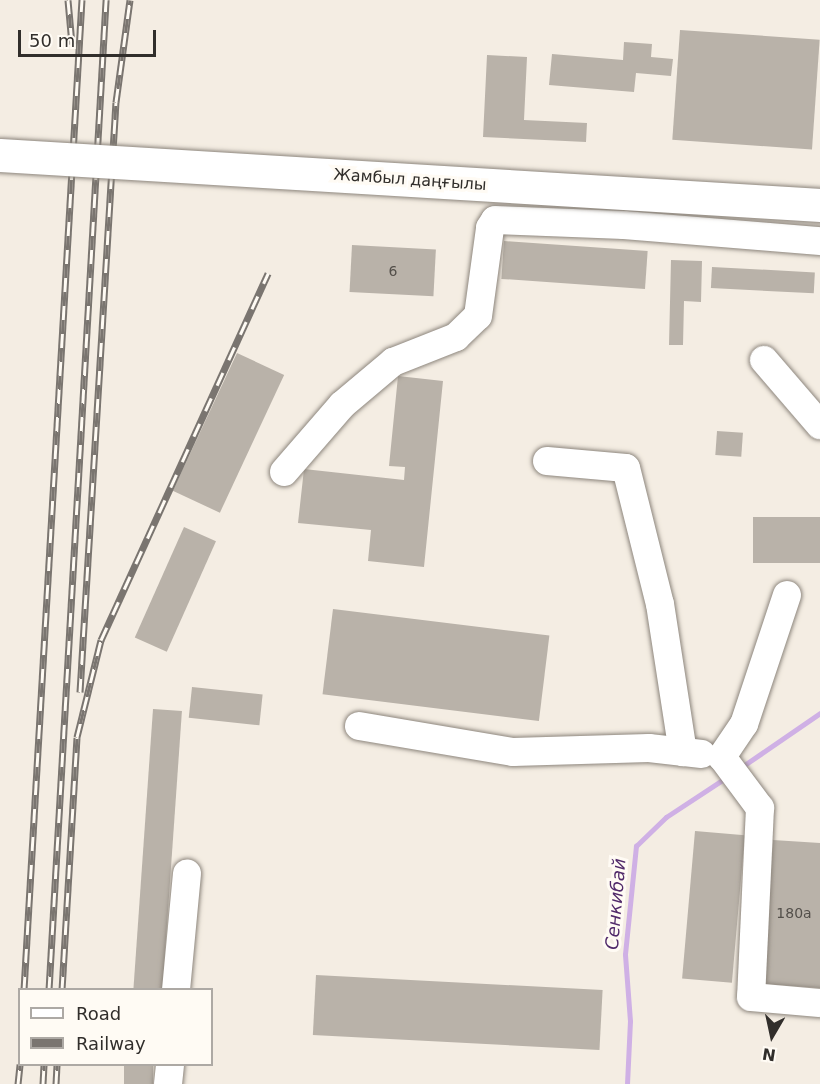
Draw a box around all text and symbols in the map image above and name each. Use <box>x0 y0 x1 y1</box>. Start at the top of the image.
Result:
scale bar <box>21 18 159 56</box>
text: 50 m <box>29 30 75 51</box>
street label: Жамбыл даңғылы <box>333 165 487 195</box>
house number: 6 <box>389 263 397 279</box>
water label: Сенкибай <box>601 857 631 951</box>
house number: 180а <box>776 905 812 921</box>
legend <box>18 988 213 1066</box>
text: Road <box>76 1003 121 1024</box>
north arrow <box>742 1006 802 1066</box>
text: Railway <box>76 1033 146 1054</box>
text: N <box>761 1044 777 1065</box>

